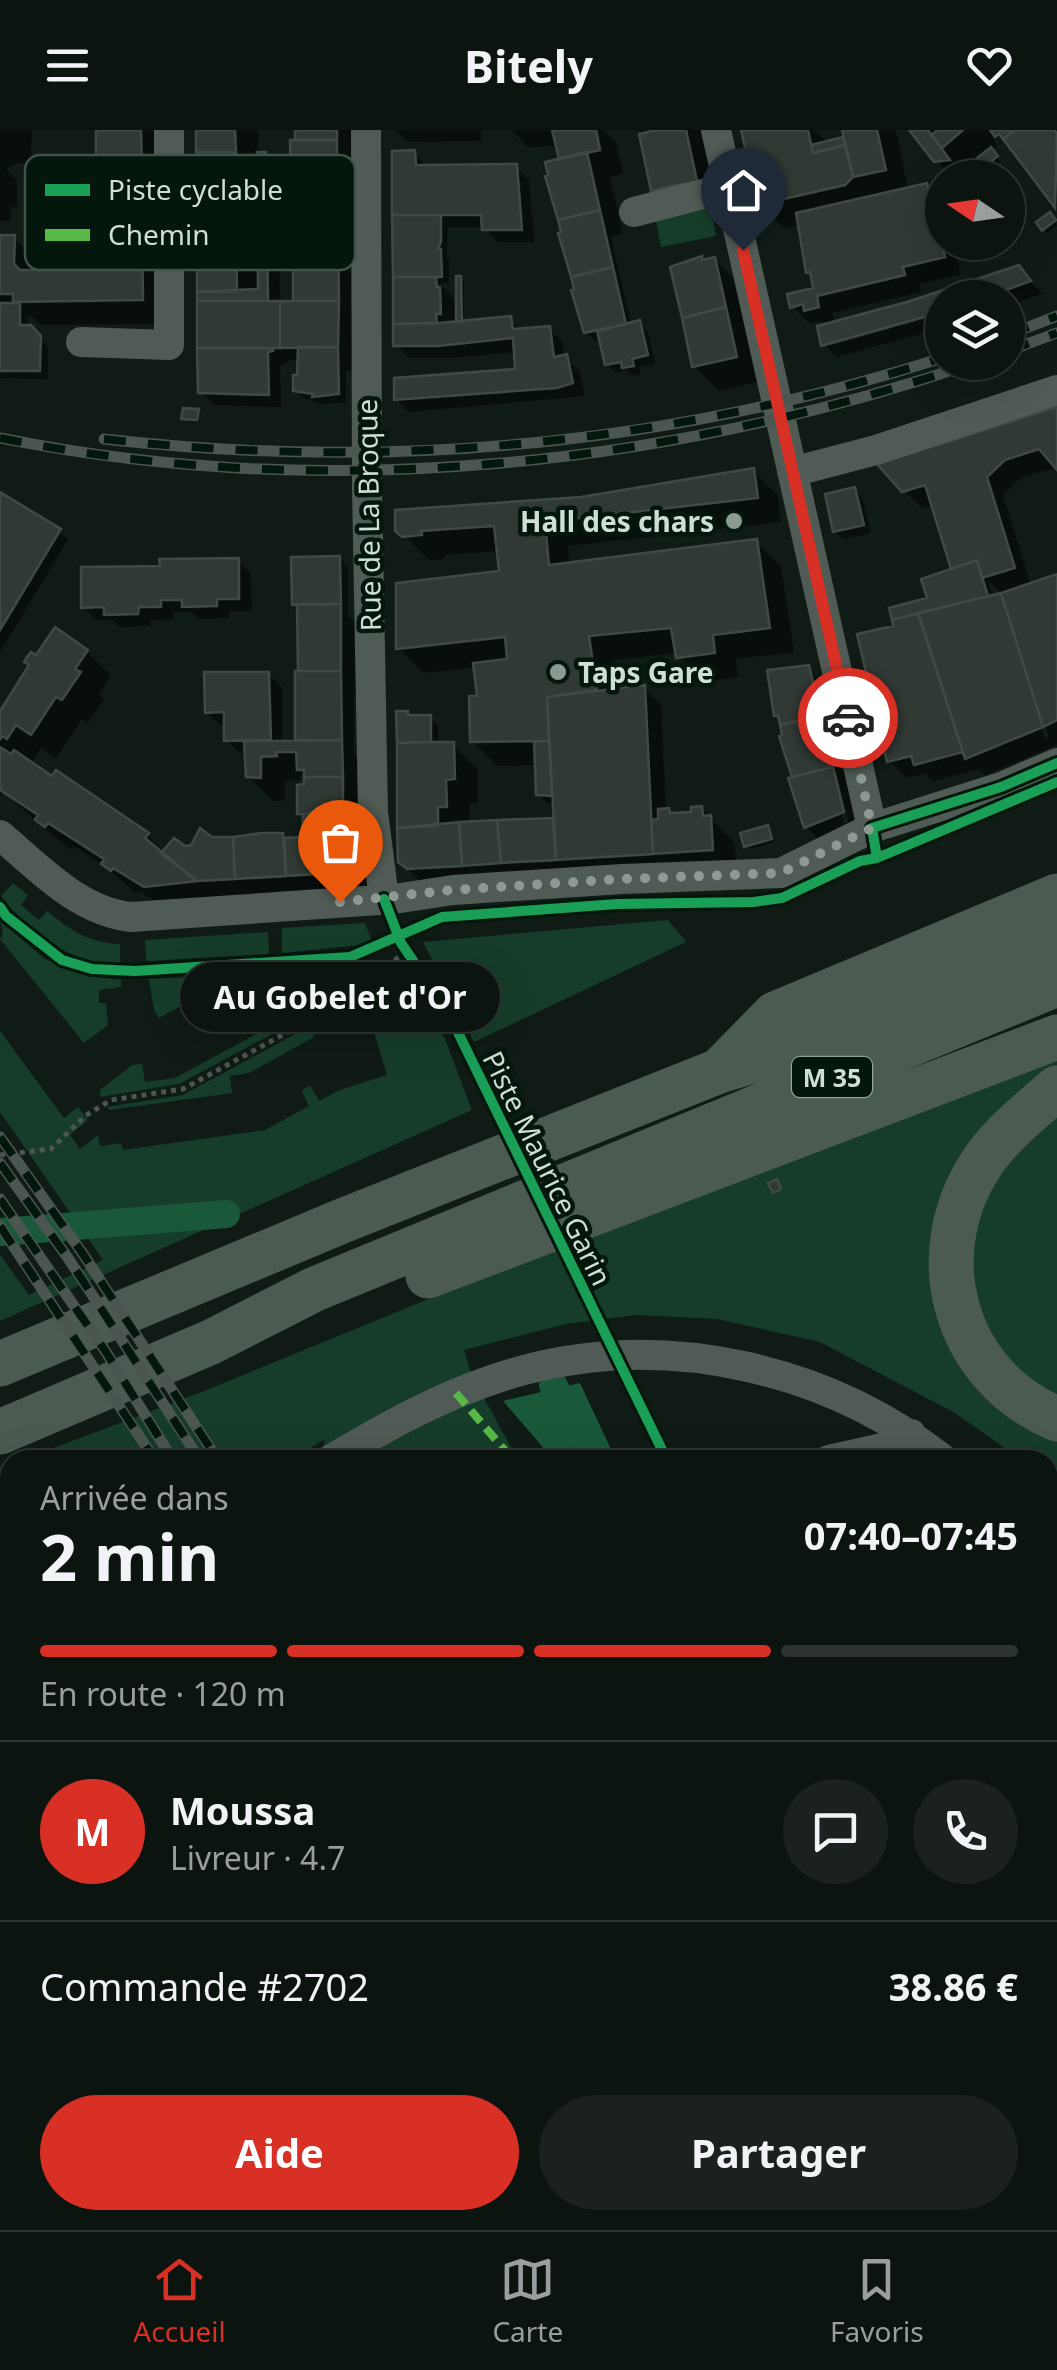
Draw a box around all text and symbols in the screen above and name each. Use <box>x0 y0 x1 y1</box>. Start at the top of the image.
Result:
text: Bitely <box>464 35 593 96</box>
icon: menu <box>40 38 95 93</box>
icon: heart <box>962 38 1017 93</box>
pin <box>701 148 786 251</box>
legend <box>25 155 355 270</box>
north arrow <box>925 160 1025 260</box>
map controls <box>925 160 1025 380</box>
icon: home <box>716 163 771 218</box>
text: Piste cyclable <box>108 170 283 208</box>
text: Chemin <box>108 215 210 253</box>
button: layers <box>925 280 1025 380</box>
street label: Rue de La Broque <box>347 399 389 631</box>
place label: Hall des chars <box>520 502 714 540</box>
marker: Hall des chars <box>723 510 745 532</box>
place label: Taps Gare <box>578 653 713 691</box>
marker: Taps Gare <box>547 661 569 683</box>
courier <box>798 668 898 768</box>
icon: car <box>821 691 876 746</box>
pin <box>298 800 383 903</box>
icon: bag <box>313 815 368 870</box>
callout: Au Gobelet d'Or <box>180 962 500 1032</box>
text: Au Gobelet d'Or <box>214 975 466 1018</box>
street label: Piste Maurice Garin <box>475 1044 621 1292</box>
road number: M 35 <box>792 1057 872 1097</box>
text: Arrivée dans <box>40 1476 229 1519</box>
text: 07:40–07:45 <box>804 1509 1018 1561</box>
text: 2 min <box>40 1512 219 1600</box>
text: En route · 120 m <box>40 1672 286 1715</box>
button: chat <box>783 1779 888 1884</box>
button: phone <box>913 1779 1018 1884</box>
text: Moussa <box>170 1784 315 1836</box>
text: M <box>75 1805 110 1857</box>
text: Livreur · 4.7 <box>170 1836 345 1879</box>
text: Commande #2702 <box>40 1960 369 2012</box>
text: 38.86 € <box>889 1960 1018 2012</box>
button: Aide <box>40 2095 519 2210</box>
button: Partager <box>539 2095 1018 2210</box>
tab: Accueil <box>133 2252 226 2350</box>
tab: Carte <box>492 2252 563 2350</box>
tab: Favoris <box>830 2252 924 2350</box>

